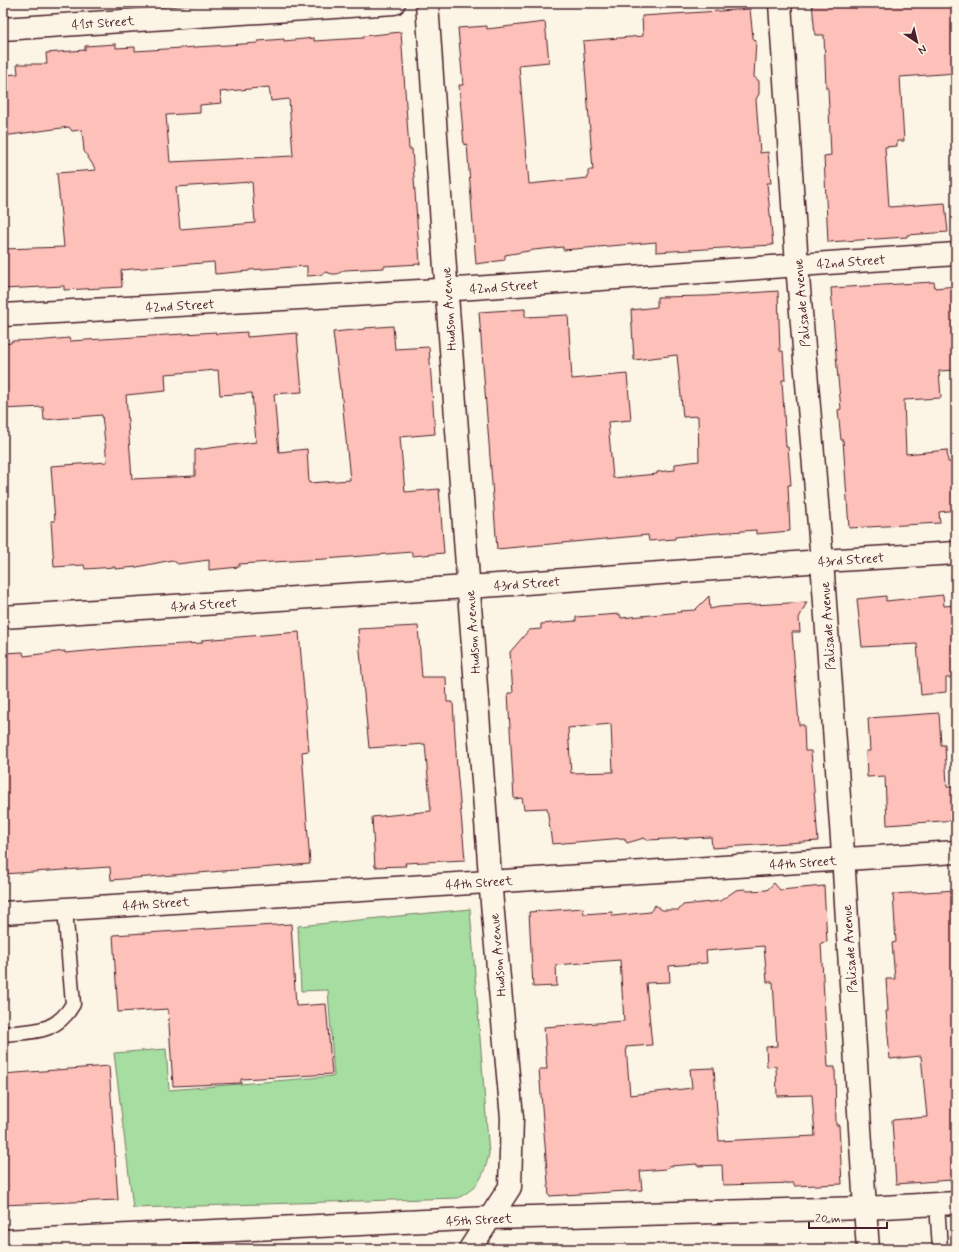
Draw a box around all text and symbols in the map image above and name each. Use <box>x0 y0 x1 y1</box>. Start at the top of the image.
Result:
street label: 41st Street <box>71 13 135 34</box>
north arrow <box>897 22 937 62</box>
text: N <box>915 42 929 57</box>
street label: 42nd Street <box>816 252 886 273</box>
street label: Palisade Avenue <box>790 258 815 348</box>
street label: Hudson Avenue <box>438 267 461 351</box>
street label: 42nd Street <box>469 277 539 298</box>
street label: 42nd Street <box>145 296 215 317</box>
street label: 43rd Street <box>817 550 885 571</box>
street label: 43rd Street <box>493 574 561 595</box>
street label: Palisade Avenue <box>817 581 840 671</box>
street label: Hudson Avenue <box>462 590 485 674</box>
street label: 43rd Street <box>170 595 238 616</box>
street label: 44th Street <box>769 853 838 874</box>
street label: 44th Street <box>445 873 514 894</box>
street label: 44th Street <box>122 894 191 915</box>
street label: Palisade Avenue <box>839 904 862 994</box>
street label: Hudson Avenue <box>486 912 511 997</box>
scale bar <box>809 1204 887 1230</box>
street label: 45th Street <box>446 1210 513 1231</box>
text: 20 m <box>815 1211 841 1227</box>

